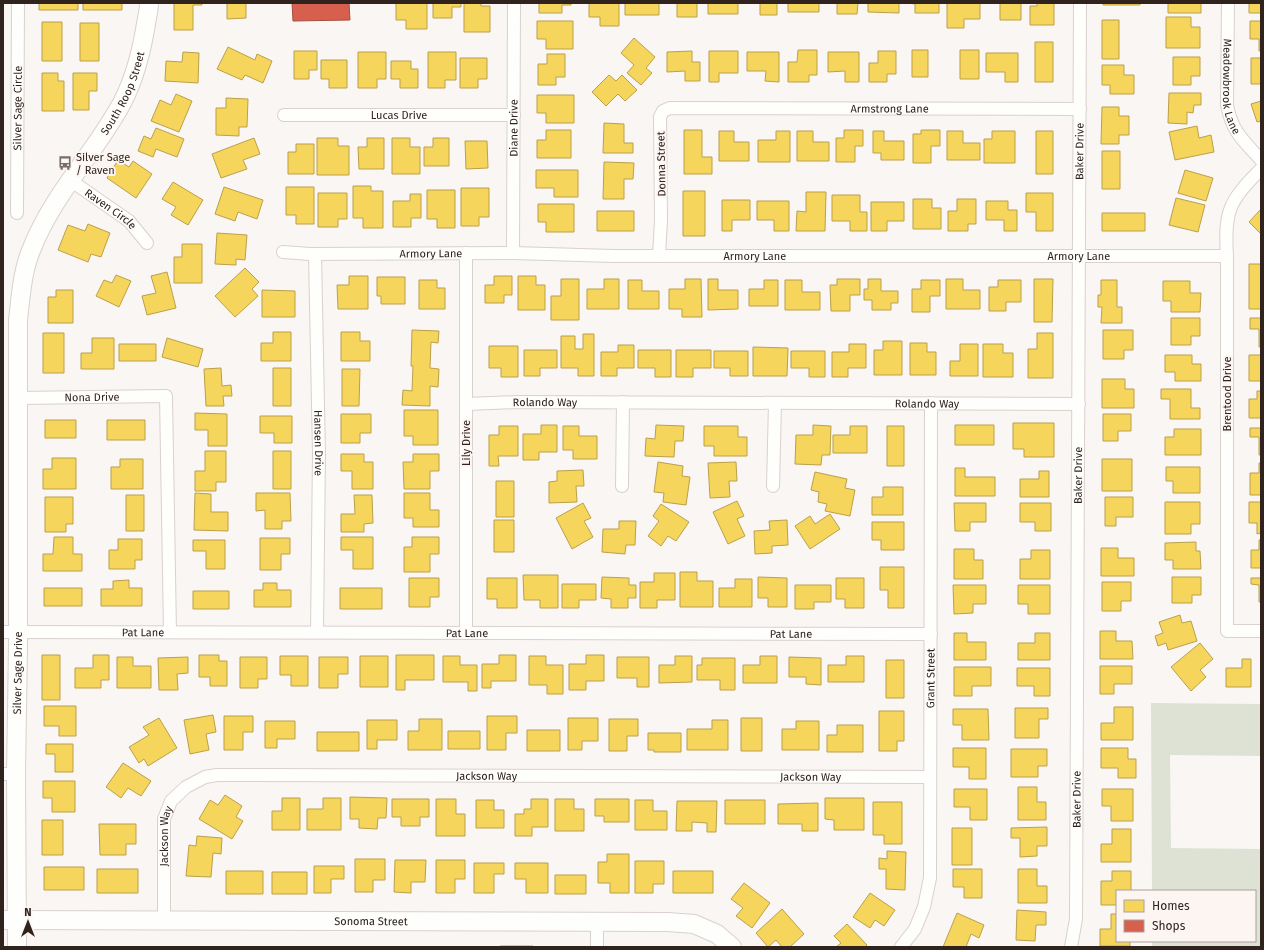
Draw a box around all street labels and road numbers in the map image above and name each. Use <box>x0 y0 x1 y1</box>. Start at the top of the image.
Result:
street label: Meadowbrook Lane <box>1220 38 1243 137</box>
street label: South Roop Street <box>98 50 147 138</box>
street label: Silver Sage Circle <box>11 66 25 150</box>
street label: Diane Drive <box>507 99 521 157</box>
street label: Armstrong Lane <box>850 102 929 116</box>
street label: Lucas Drive <box>371 109 427 122</box>
street label: Baker Drive <box>1073 123 1086 180</box>
street label: Donna Street <box>654 131 669 197</box>
street label: Raven Circle <box>82 186 139 232</box>
street label: Armory Lane <box>399 247 462 261</box>
street label: Armory Lane <box>723 250 786 263</box>
street label: Armory Lane <box>1047 250 1110 263</box>
street label: Brentood Drive <box>1221 357 1234 432</box>
street label: Nona Drive <box>64 391 120 404</box>
street label: Rolando Way <box>512 396 578 409</box>
street label: Rolando Way <box>895 397 960 411</box>
street label: Hansen Drive <box>311 410 325 476</box>
street label: Lily Drive <box>460 420 473 466</box>
street label: Baker Drive <box>1072 447 1085 504</box>
street label: Pat Lane <box>122 626 164 639</box>
street label: Pat Lane <box>446 627 488 640</box>
street label: Pat Lane <box>770 628 812 641</box>
street label: Silver Sage Drive <box>11 632 25 715</box>
street label: Grant Street <box>924 648 937 708</box>
street label: Jackson Way <box>456 770 518 783</box>
street label: Jackson Way <box>780 771 842 784</box>
street label: Baker Drive <box>1070 771 1084 828</box>
street label: Jackson Way <box>158 804 176 867</box>
street label: Sonoma Street <box>334 915 408 928</box>

